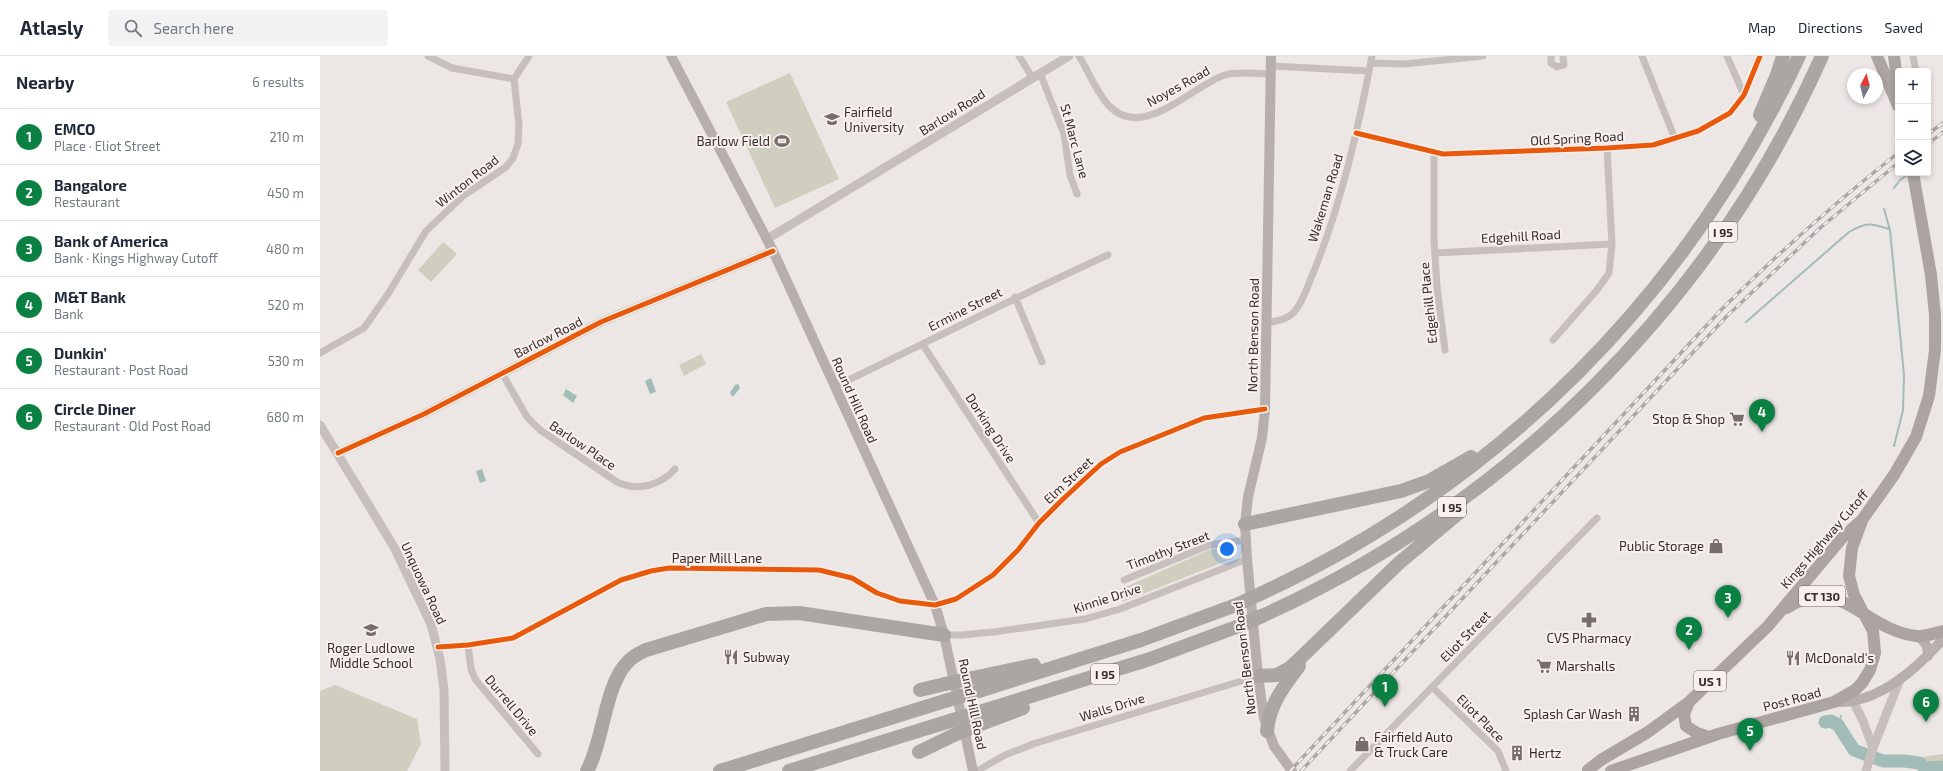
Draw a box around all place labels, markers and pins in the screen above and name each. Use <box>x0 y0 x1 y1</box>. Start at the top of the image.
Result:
place label: Fairfield University <box>844 104 904 135</box>
school or university icon: Fairfield University <box>823 110 841 128</box>
sports icon: Barlow Field <box>773 132 791 150</box>
place label: Barlow Field <box>697 133 770 149</box>
pin: 4 <box>1749 399 1775 432</box>
supermarket icon: Stop & Shop <box>1728 410 1746 428</box>
place label: Stop & Shop <box>1652 411 1725 427</box>
shop icon: Public Storage <box>1707 537 1725 555</box>
place label: Public Storage <box>1619 538 1704 554</box>
pin: 3 <box>1715 585 1741 618</box>
pharmacy icon: CVS Pharmacy <box>1580 611 1598 629</box>
pin: 2 <box>1676 617 1702 650</box>
school or university icon: Roger Ludlowe Middle School <box>362 621 380 639</box>
place label: CVS Pharmacy <box>1547 630 1632 646</box>
place label: Roger Ludlowe Middle School <box>327 640 415 671</box>
restaurant icon: Subway <box>722 648 740 666</box>
place label: Subway <box>743 649 790 665</box>
restaurant icon: McDonald's <box>1784 649 1802 667</box>
place label: McDonald's <box>1805 650 1874 666</box>
supermarket icon: Marshalls <box>1535 657 1553 675</box>
place label: Marshalls <box>1556 658 1615 674</box>
pin: 1 <box>1372 674 1398 707</box>
pin: 6 <box>1913 689 1939 722</box>
building icon: Splash Car Wash <box>1625 705 1643 723</box>
place label: Splash Car Wash <box>1523 706 1622 722</box>
pin: 5 <box>1737 718 1763 751</box>
place label: Fairfield Auto & Truck Care <box>1374 729 1453 760</box>
shop icon: Fairfield Auto & Truck Care <box>1353 735 1371 753</box>
building icon: Hertz <box>1508 744 1526 762</box>
place label: Hertz <box>1529 745 1561 761</box>

